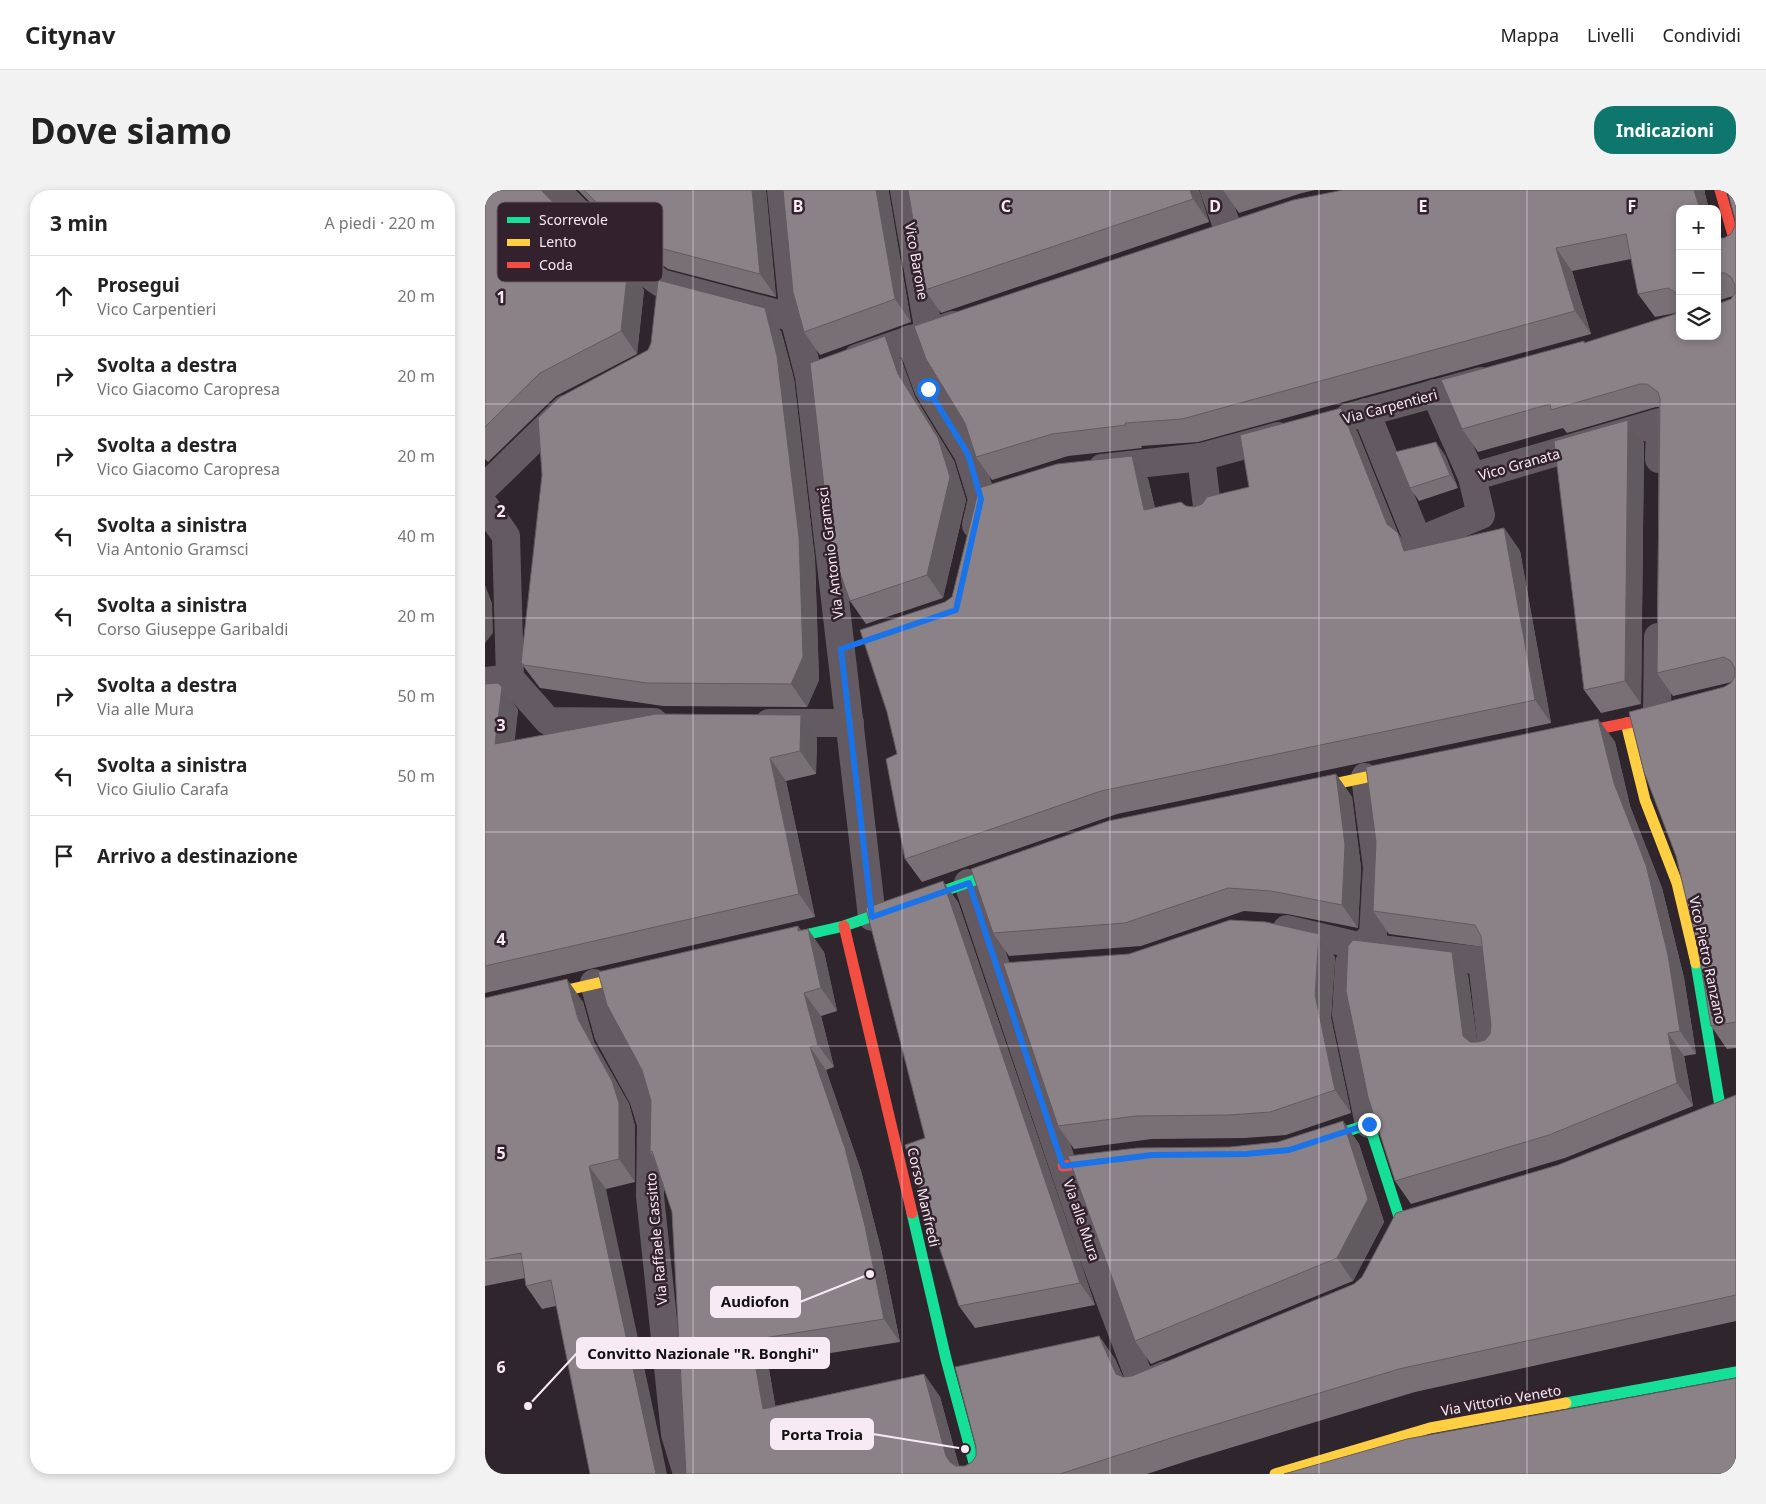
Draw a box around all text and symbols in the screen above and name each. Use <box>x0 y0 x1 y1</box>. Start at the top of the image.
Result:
text: Citynav <box>25 18 115 51</box>
text: Mappa <box>1500 23 1559 47</box>
text: Livelli <box>1587 23 1634 47</box>
text: Condividi <box>1662 23 1741 47</box>
button: Indicazioni <box>1594 106 1736 154</box>
text: Dove siamo <box>30 107 232 154</box>
text: B <box>793 195 803 217</box>
text: C <box>1001 195 1011 217</box>
text: D <box>1209 195 1221 217</box>
text: E <box>1419 195 1428 217</box>
text: F <box>1628 195 1636 217</box>
legend <box>497 202 663 282</box>
map controls <box>1676 205 1721 340</box>
button: + <box>1676 205 1721 250</box>
text: 3 min <box>50 209 108 237</box>
text: Scorrevole <box>539 210 608 229</box>
text: A piedi · 220 m <box>324 212 435 234</box>
street label: Vico Barone <box>901 221 933 301</box>
text: Lento <box>539 232 576 251</box>
button: − <box>1676 250 1721 295</box>
text: Coda <box>539 255 573 274</box>
text: Prosegui <box>97 272 180 298</box>
icon: ahead <box>50 282 78 310</box>
text: 20 m <box>398 285 435 307</box>
text: 1 <box>496 286 506 308</box>
button: layers <box>1676 295 1721 340</box>
text: Vico Carpentieri <box>97 298 216 320</box>
text: Svolta a destra <box>97 352 237 378</box>
icon: right <box>50 362 78 390</box>
text: 20 m <box>398 365 435 387</box>
text: Vico Giacomo Caropresa <box>97 378 280 400</box>
route start <box>917 378 940 401</box>
street label: Via Carpentieri <box>1341 384 1439 428</box>
text: Svolta a destra <box>97 432 237 458</box>
icon: right <box>50 442 78 470</box>
street label: Vico Granata <box>1476 443 1562 485</box>
text: 20 m <box>398 445 435 467</box>
text: Vico Giacomo Caropresa <box>97 458 280 480</box>
street label: Via Antonio Gramsci <box>812 486 848 620</box>
text: 2 <box>496 500 506 522</box>
text: Svolta a sinistra <box>97 512 247 538</box>
icon: left <box>50 522 78 550</box>
text: 40 m <box>398 525 435 547</box>
text: Via Antonio Gramsci <box>97 538 249 560</box>
text: Svolta a sinistra <box>97 592 247 618</box>
icon: left <box>50 602 78 630</box>
text: 20 m <box>398 605 435 627</box>
text: Corso Giuseppe Garibaldi <box>97 618 288 640</box>
text: Svolta a destra <box>97 672 237 698</box>
icon: right <box>50 682 78 710</box>
text: 50 m <box>398 685 435 707</box>
text: Via alle Mura <box>97 698 194 720</box>
text: 3 <box>496 714 506 736</box>
text: Svolta a sinistra <box>97 752 247 778</box>
icon: left <box>50 762 78 790</box>
text: 50 m <box>398 765 435 787</box>
text: Vico Giulio Carafa <box>97 778 229 800</box>
icon: arrive <box>50 842 78 870</box>
text: Arrivo a destinazione <box>97 843 298 869</box>
street label: Vico Pietro Ranzano <box>1685 894 1731 1026</box>
text: 4 <box>496 928 506 950</box>
route end <box>1358 1113 1381 1136</box>
text: 5 <box>496 1142 506 1164</box>
street label: Corso Manfredi <box>903 1145 945 1249</box>
street label: Via Raffaele Cassitto <box>641 1172 671 1306</box>
street label: Via alle Mura <box>1059 1177 1105 1263</box>
callout: Audiofon <box>711 1287 800 1317</box>
text: Audiofon <box>721 1291 789 1311</box>
callout: Convitto Nazionale "R. Bonghi" <box>577 1338 829 1368</box>
text: Convitto Nazionale "R. Bonghi" <box>587 1343 819 1363</box>
text: 6 <box>496 1356 506 1378</box>
street label: Via Vittorio Veneto <box>1439 1380 1563 1420</box>
callout: Porta Troia <box>771 1419 873 1449</box>
text: Porta Troia <box>781 1424 863 1444</box>

